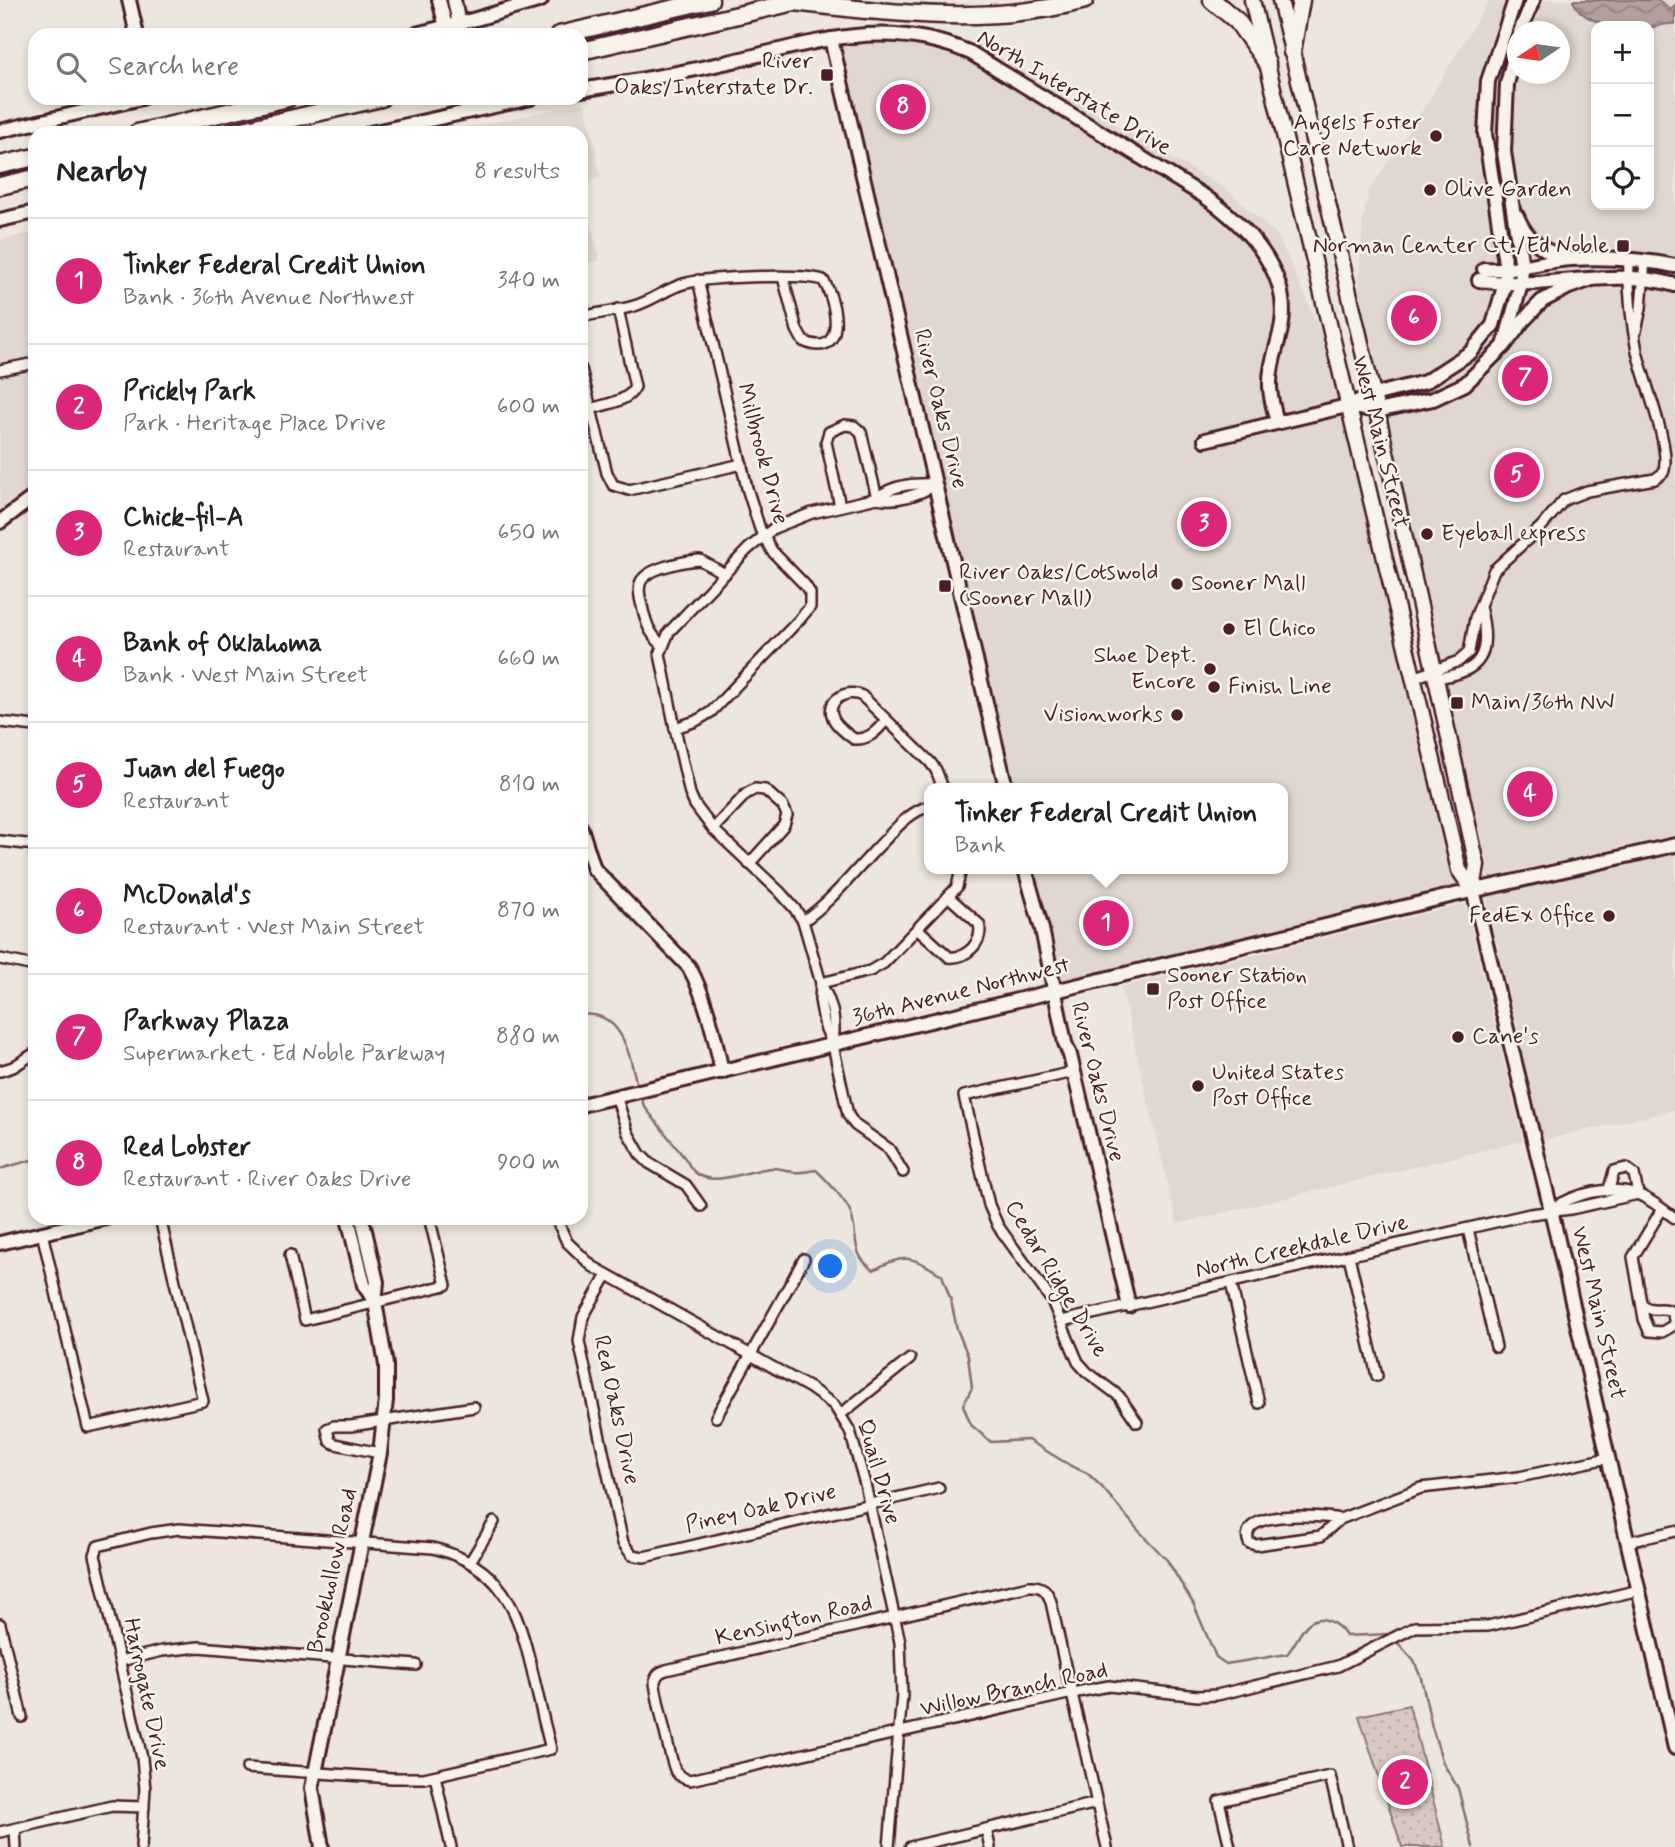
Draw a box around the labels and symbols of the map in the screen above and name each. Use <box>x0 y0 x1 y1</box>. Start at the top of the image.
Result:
north arrow <box>1507 21 1570 84</box>
street label: North Interstate Drive <box>971 23 1177 163</box>
place label: River Oaks/Interstate Dr. <box>614 47 813 103</box>
marker: River Oaks/Interstate Dr. <box>819 67 835 83</box>
pin: 8 <box>880 81 926 133</box>
place label: Angels Foster Care Network <box>1283 108 1422 164</box>
marker: Angels Foster Care Network <box>1428 128 1444 144</box>
place label: Olive Garden <box>1444 175 1572 205</box>
marker: Olive Garden <box>1422 182 1438 198</box>
place label: Norman Center Ct./Ed Noble <box>1313 231 1609 261</box>
marker: Norman Center Ct./Ed Noble <box>1615 238 1631 254</box>
pin: 6 <box>1391 292 1437 344</box>
street label: River Oaks Drive <box>906 326 974 492</box>
pin: 7 <box>1502 352 1548 404</box>
street label: West Main Street <box>1344 353 1416 532</box>
street label: Millbrook Drive <box>729 380 795 528</box>
pin: 5 <box>1494 449 1540 501</box>
pin: 3 <box>1181 498 1227 550</box>
place label: Eyeball express <box>1441 519 1586 549</box>
marker: Eyeball express <box>1419 526 1435 542</box>
place label: River Oaks/Cotswold (Sooner Mall) <box>959 558 1159 614</box>
place label: Sooner Mall <box>1191 569 1305 599</box>
marker: Sooner Mall <box>1169 576 1185 592</box>
marker: River Oaks/Cotswold (Sooner Mall) <box>937 578 953 594</box>
place label: El Chico <box>1243 614 1316 644</box>
marker: El Chico <box>1221 621 1237 637</box>
place label: Shoe Dept. Encore <box>1094 641 1196 697</box>
marker: Shoe Dept. Encore <box>1202 661 1218 677</box>
place label: Finish Line <box>1228 672 1332 702</box>
marker: Finish Line <box>1206 679 1222 695</box>
place label: Main/36th NW <box>1471 688 1614 718</box>
marker: Main/36th NW <box>1449 695 1465 711</box>
place label: Visionworks <box>1044 700 1163 730</box>
marker: Visionworks <box>1169 707 1185 723</box>
pin: 4 <box>1507 768 1553 820</box>
pin: 1 <box>1083 897 1129 949</box>
place label: FedEx Office <box>1469 901 1595 931</box>
marker: FedEx Office <box>1601 908 1617 924</box>
street label: 36th Avenue Northwest <box>849 950 1073 1034</box>
place label: Sooner Station Post Office <box>1167 961 1307 1017</box>
marker: Sooner Station Post Office <box>1145 981 1161 997</box>
street label: River Oaks Drive <box>1063 999 1131 1165</box>
place label: Cane's <box>1472 1022 1539 1052</box>
marker: Cane's <box>1450 1029 1466 1045</box>
place label: United States Post Office <box>1212 1058 1344 1114</box>
marker: United States Post Office <box>1190 1078 1206 1094</box>
street label: Cedar Ridge Drive <box>996 1195 1115 1364</box>
street label: North Creekdale Drive <box>1193 1208 1412 1286</box>
street label: West Main Street <box>1563 1223 1633 1403</box>
your location <box>813 1249 847 1283</box>
street label: Red Oaks Drive <box>586 1333 646 1487</box>
street label: Quail Drive <box>849 1416 907 1528</box>
street label: Piney Oak Drive <box>683 1477 839 1541</box>
street label: Brookhollow Road <box>301 1486 365 1656</box>
street label: Kensington Road <box>713 1588 876 1656</box>
street label: Harrogate Drive <box>115 1615 177 1773</box>
street label: Willow Branch Road <box>918 1655 1110 1725</box>
pin: 2 <box>1382 1756 1428 1808</box>

